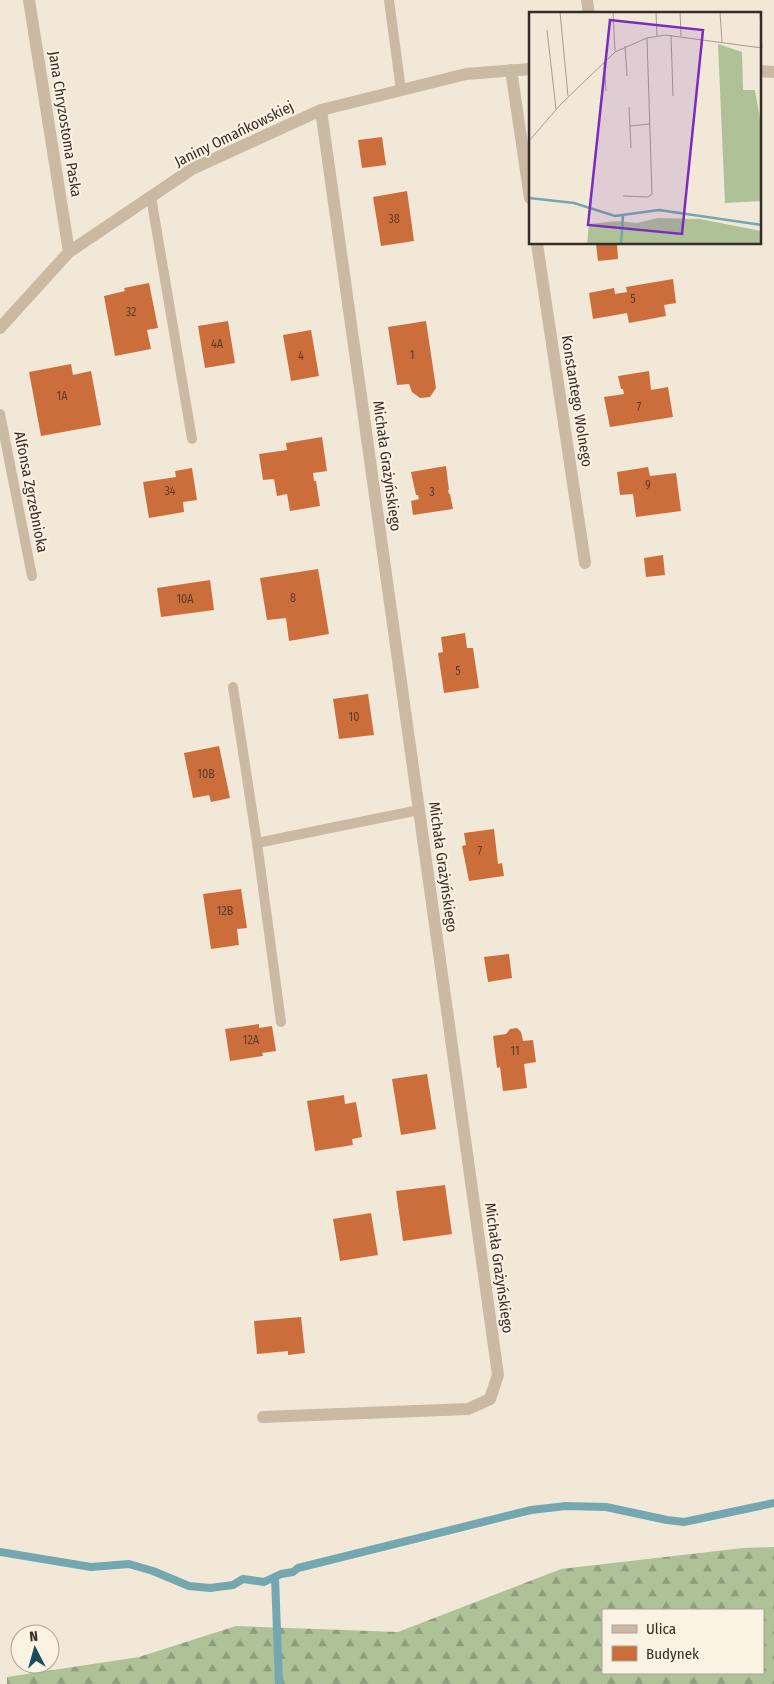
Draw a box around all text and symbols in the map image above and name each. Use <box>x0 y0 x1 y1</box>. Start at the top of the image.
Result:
inset map <box>529 12 762 245</box>
street label: Jana Chryzostoma Paska <box>45 50 85 198</box>
street label: Janiny Omańkowskiej <box>171 97 297 171</box>
house number: 38 <box>388 212 400 226</box>
house number: 5 <box>630 292 636 306</box>
house number: 32 <box>126 305 136 319</box>
street label: Konstantego Wolnego <box>558 334 596 468</box>
house number: 4A <box>211 337 224 351</box>
house number: 1 <box>410 348 414 362</box>
house number: 4 <box>298 349 304 363</box>
house number: 1A <box>57 389 68 403</box>
street label: Michała Grażyńskiego <box>369 400 405 533</box>
house number: 7 <box>637 400 642 414</box>
street label: Alfonsa Zgrzebnioka <box>10 430 52 554</box>
house number: 9 <box>645 478 651 492</box>
house number: 34 <box>164 484 176 498</box>
house number: 3 <box>429 485 435 499</box>
house number: 8 <box>290 591 296 605</box>
house number: 10A <box>176 592 194 606</box>
house number: 5 <box>455 664 461 678</box>
house number: 10 <box>349 710 359 724</box>
house number: 10B <box>197 767 215 781</box>
street label: Michała Grażyńskiego <box>425 801 461 934</box>
house number: 7 <box>478 844 483 858</box>
house number: 12B <box>217 904 234 918</box>
house number: 12A <box>243 1033 260 1047</box>
house number: 11 <box>510 1044 520 1058</box>
street label: Michała Grażyńskiego <box>481 1202 517 1335</box>
legend <box>602 1609 764 1674</box>
text: Ulica <box>646 1620 676 1638</box>
north arrow <box>10 1624 60 1674</box>
text: N <box>29 1628 39 1645</box>
text: Budynek <box>646 1645 699 1663</box>

